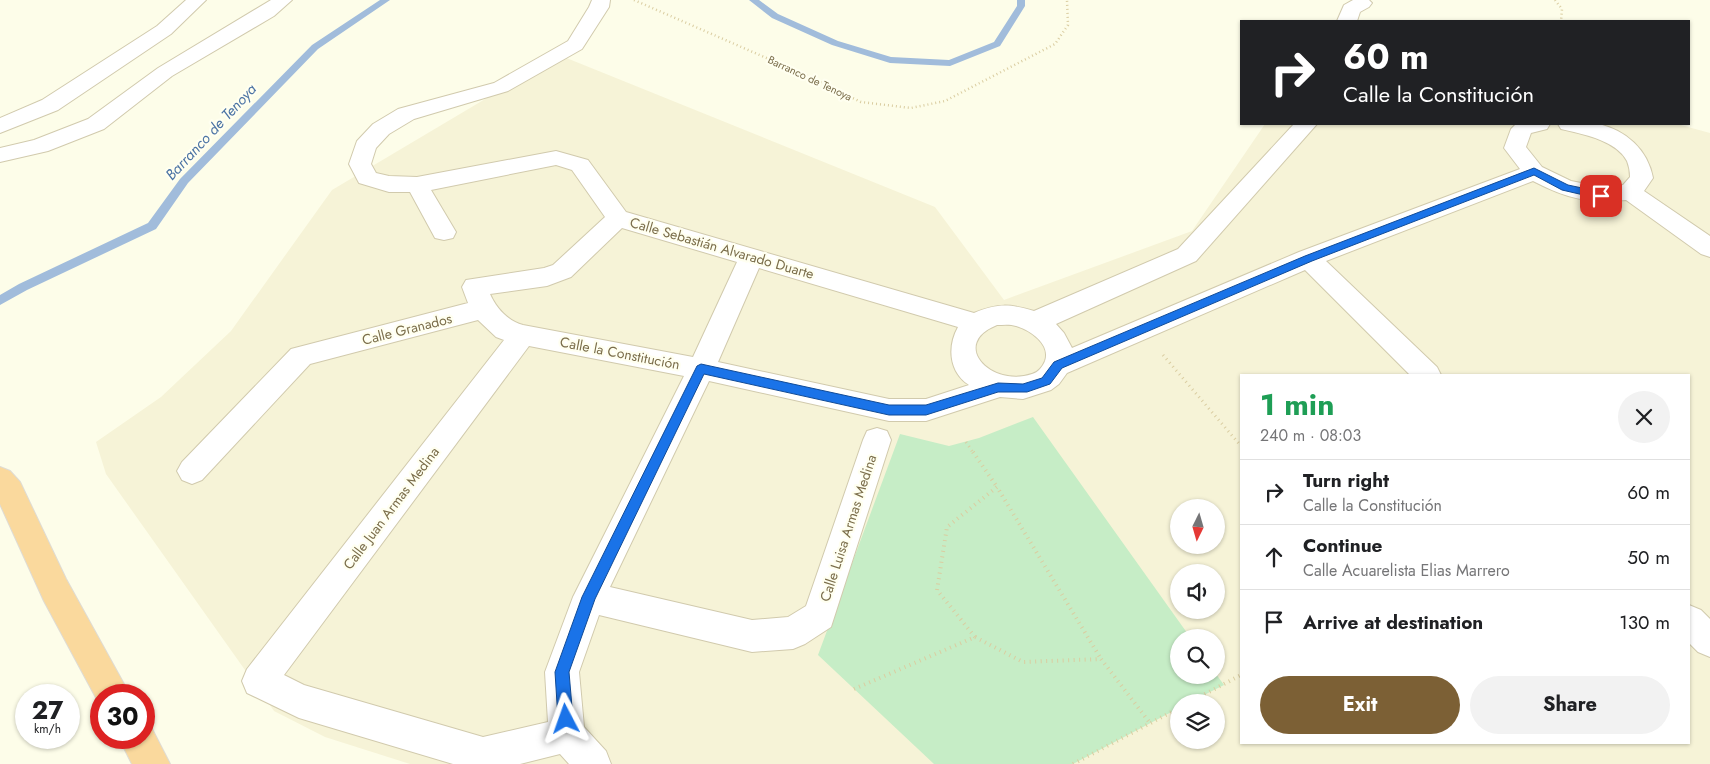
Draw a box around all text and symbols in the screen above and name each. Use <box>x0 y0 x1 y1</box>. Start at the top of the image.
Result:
text: 60 m <box>1343 32 1429 82</box>
icon: right <box>1260 40 1325 105</box>
street label: Barranco de Tenoya <box>765 51 855 105</box>
water label: Barranco de Tenoya <box>160 78 262 185</box>
text: Calle la Constitución <box>1343 78 1534 110</box>
pin <box>1580 175 1622 217</box>
icon: arrive <box>1587 182 1615 210</box>
street label: Calle Sebastián Alvarado Duarte <box>628 212 816 284</box>
street label: Calle Granados <box>360 308 454 350</box>
street label: Calle la Constitución <box>558 332 682 374</box>
text: 1 min <box>1260 383 1334 426</box>
button: close <box>1618 391 1670 443</box>
text: 240 m · 08:03 <box>1260 424 1361 447</box>
street label: Calle Juan Armas Medina <box>338 442 444 574</box>
street label: Calle Luisa Armas Medina <box>815 452 881 604</box>
text: Turn right <box>1303 467 1389 494</box>
icon: right <box>1260 478 1288 506</box>
text: 60 m <box>1627 479 1670 506</box>
text: Calle la Constitución <box>1303 494 1442 517</box>
north arrow <box>1170 499 1225 554</box>
map controls <box>1170 499 1225 749</box>
text: Continue <box>1303 532 1382 559</box>
icon: ahead <box>1260 543 1288 571</box>
text: 50 m <box>1627 544 1670 571</box>
text: Calle Acuarelista Elias Marrero <box>1303 559 1510 582</box>
button: sound <box>1170 564 1225 619</box>
icon: arrive <box>1260 608 1288 636</box>
text: Arrive at destination <box>1303 609 1483 636</box>
text: 130 m <box>1619 609 1670 636</box>
button: search <box>1170 629 1225 684</box>
button: Exit <box>1260 676 1460 734</box>
button: Share <box>1470 676 1670 734</box>
speed limit sign: 30 <box>90 684 155 749</box>
text: 27 <box>32 692 63 728</box>
position arrow <box>539 692 591 744</box>
button: layers <box>1170 694 1225 749</box>
text: km/h <box>34 720 61 738</box>

